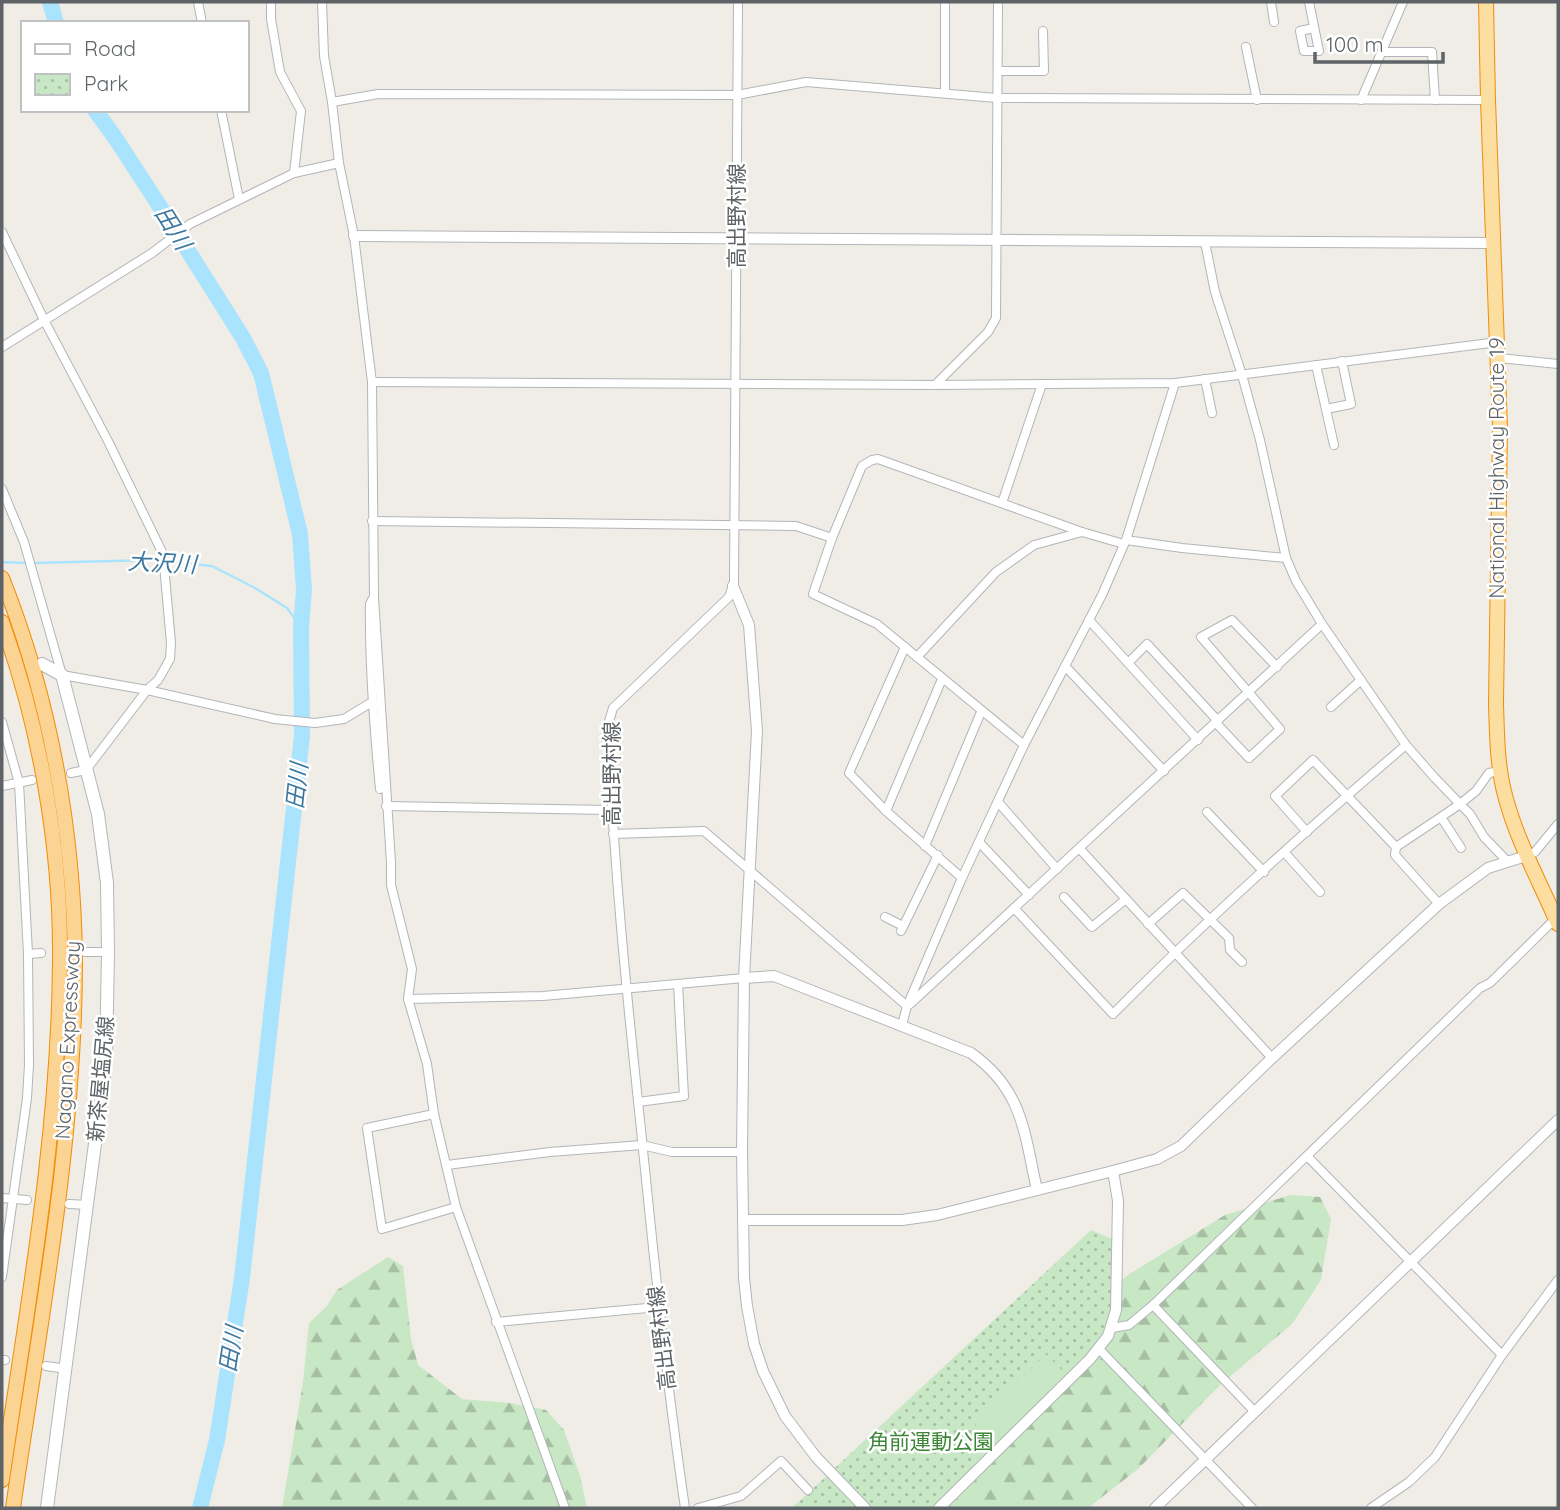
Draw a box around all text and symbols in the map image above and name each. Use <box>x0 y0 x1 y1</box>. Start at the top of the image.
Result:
legend <box>21 21 248 112</box>
scale bar <box>1315 21 1443 65</box>
text: 100 m <box>1326 31 1384 57</box>
text: Road <box>84 35 136 61</box>
text: Park <box>84 70 128 96</box>
street label: 高出野村線 <box>723 164 749 269</box>
water label: 田川 <box>149 201 199 257</box>
street label: National Highway Route 19 <box>1483 337 1509 599</box>
water label: 大沢川 <box>127 546 200 579</box>
street label: 高出野村線 <box>598 722 624 827</box>
water label: 田川 <box>280 759 314 810</box>
street label: Nagano Expressway <box>49 940 85 1140</box>
street label: 新茶屋塩尻線 <box>82 1015 118 1143</box>
street label: 高出野村線 <box>642 1284 680 1392</box>
water label: 田川 <box>213 1321 249 1374</box>
park label: 角前運動公園 <box>868 1428 994 1454</box>

